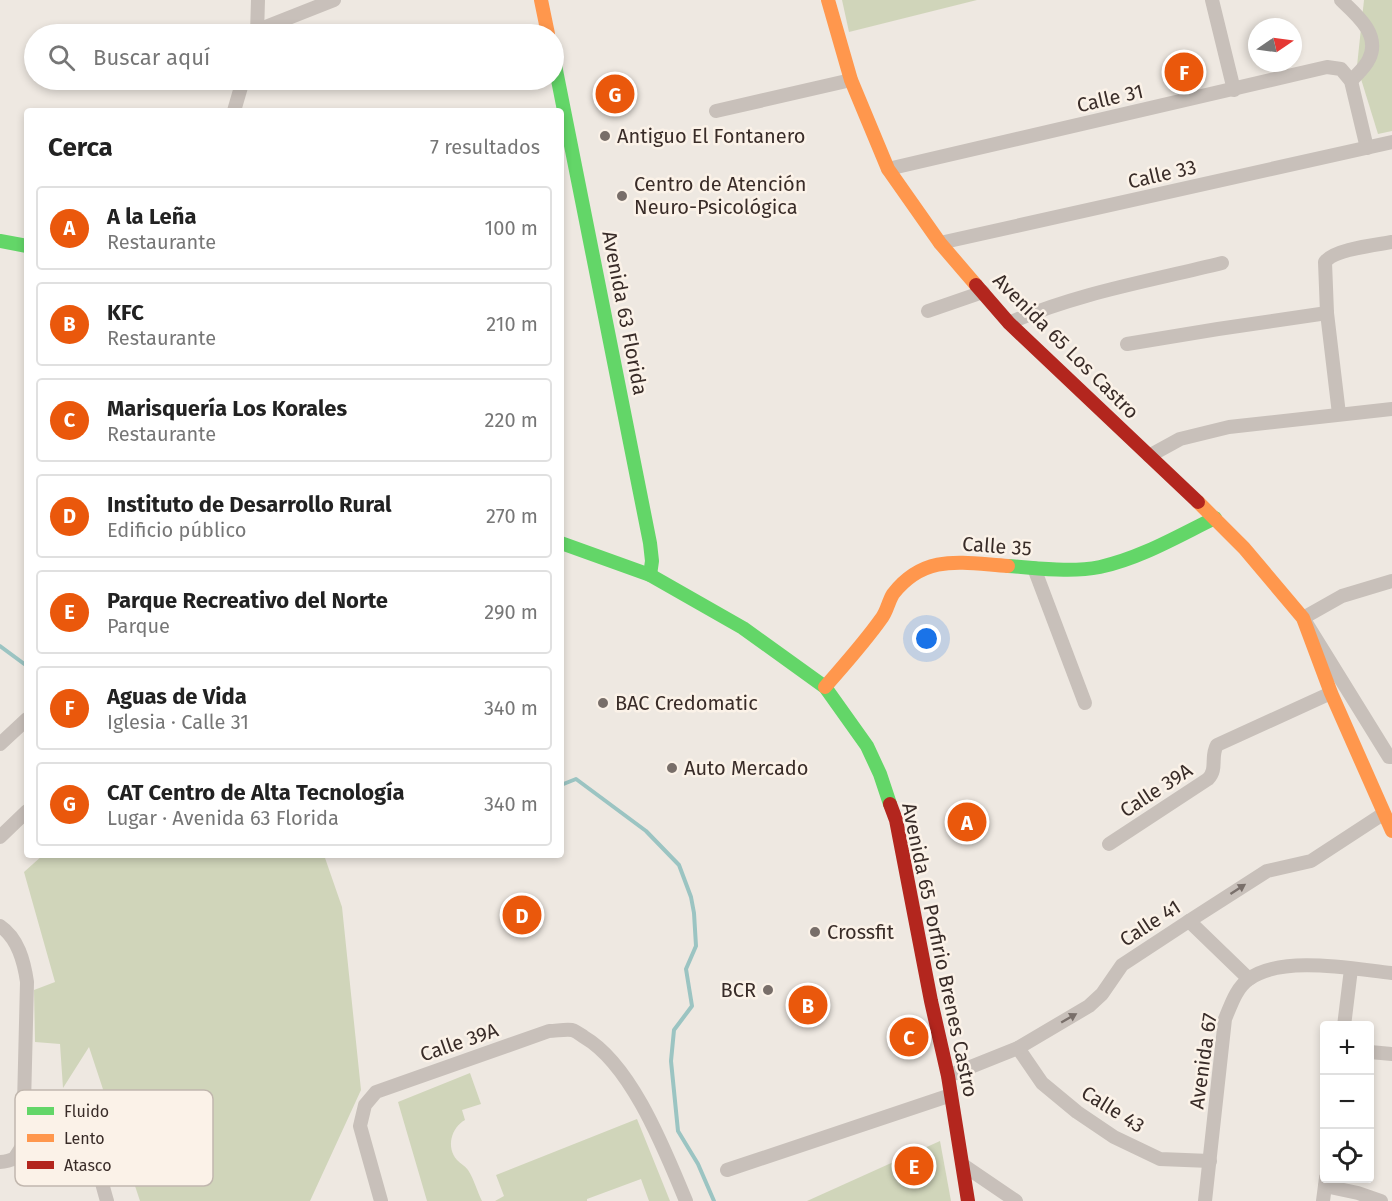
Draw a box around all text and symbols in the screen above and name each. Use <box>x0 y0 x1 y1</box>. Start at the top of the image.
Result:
north arrow <box>1248 18 1302 72</box>
search box <box>24 24 564 90</box>
icon: search <box>45 41 78 74</box>
text: Buscar aquí <box>93 44 210 71</box>
pin: F <box>1164 50 1204 94</box>
pin: G <box>596 72 634 116</box>
street label: Calle 31 <box>1074 79 1146 117</box>
place label: Antiguo El Fontanero <box>617 124 805 148</box>
marker: Antiguo El Fontanero <box>598 129 612 143</box>
text: Cerca <box>48 132 113 163</box>
text: 7 resultados <box>430 135 540 159</box>
street label: Calle 33 <box>1125 154 1199 194</box>
place label: Centro de Atención Neuro-Psicológica <box>634 172 807 219</box>
marker: Centro de Atención Neuro-Psicológica <box>615 189 629 203</box>
text: A la Leña <box>107 203 197 230</box>
text: A <box>64 216 75 240</box>
text: 100 m <box>485 216 538 240</box>
street label: Avenida 63 Florida <box>597 229 653 397</box>
text: Restaurante <box>107 230 216 254</box>
street label: Avenida 65 Los Castro <box>988 268 1144 424</box>
text: KFC <box>107 299 144 326</box>
text: B <box>63 312 76 336</box>
text: 210 m <box>486 312 538 336</box>
text: Restaurante <box>107 326 216 350</box>
text: Marisquería Los Korales <box>107 395 347 422</box>
text: C <box>64 408 75 432</box>
text: 220 m <box>485 408 538 432</box>
text: Restaurante <box>107 422 216 446</box>
text: Instituto de Desarrollo Rural <box>107 491 392 518</box>
text: D <box>63 504 76 528</box>
text: 270 m <box>486 504 538 528</box>
text: Edificio público <box>107 518 246 542</box>
street label: Calle 35 <box>961 532 1033 560</box>
text: Parque Recreativo del Norte <box>107 587 388 614</box>
text: E <box>64 600 75 624</box>
text: 290 m <box>484 600 538 624</box>
text: Parque <box>107 614 170 638</box>
your location <box>912 624 941 653</box>
text: Aguas de Vida <box>107 683 247 710</box>
place label: BAC Credomatic <box>615 691 758 715</box>
text: F <box>65 696 74 720</box>
text: 340 m <box>484 696 538 720</box>
marker: BAC Credomatic <box>596 696 610 710</box>
text: Iglesia · Calle 31 <box>107 710 249 734</box>
place label: Auto Mercado <box>684 756 808 780</box>
street label: Calle 39A <box>1115 758 1197 822</box>
marker: Auto Mercado <box>665 761 679 775</box>
text: CAT Centro de Alta Tecnología <box>107 779 405 806</box>
text: G <box>63 792 76 816</box>
text: 340 m <box>484 792 538 816</box>
pin: A <box>948 800 986 844</box>
street label: Avenida 65 Porfirio Brenes Castro <box>897 801 983 1099</box>
text: Lugar · Avenida 63 Florida <box>107 806 339 830</box>
one-way arrow <box>1230 884 1246 895</box>
pin: D <box>502 892 542 938</box>
street label: Calle 41 <box>1115 895 1185 951</box>
place label: Crossfit <box>827 920 895 944</box>
marker: Crossfit <box>808 925 822 939</box>
place label: BCR <box>721 978 756 1002</box>
pin: B <box>788 982 828 1028</box>
marker: BCR <box>761 983 775 997</box>
street label: Avenida 67 <box>1184 1011 1222 1111</box>
one-way arrow <box>1061 1013 1078 1023</box>
pin: C <box>890 1014 928 1060</box>
street label: Calle 39A <box>417 1017 502 1067</box>
map controls <box>1320 1021 1374 1183</box>
button: + <box>1320 1021 1374 1075</box>
button: − <box>1320 1075 1374 1129</box>
street label: Calle 43 <box>1077 1080 1149 1138</box>
legend <box>15 1090 213 1186</box>
text: Fluido <box>64 1102 109 1121</box>
text: Lento <box>64 1129 105 1148</box>
button: locate <box>1320 1129 1374 1183</box>
pin: E <box>894 1144 934 1188</box>
text: Atasco <box>64 1156 112 1175</box>

